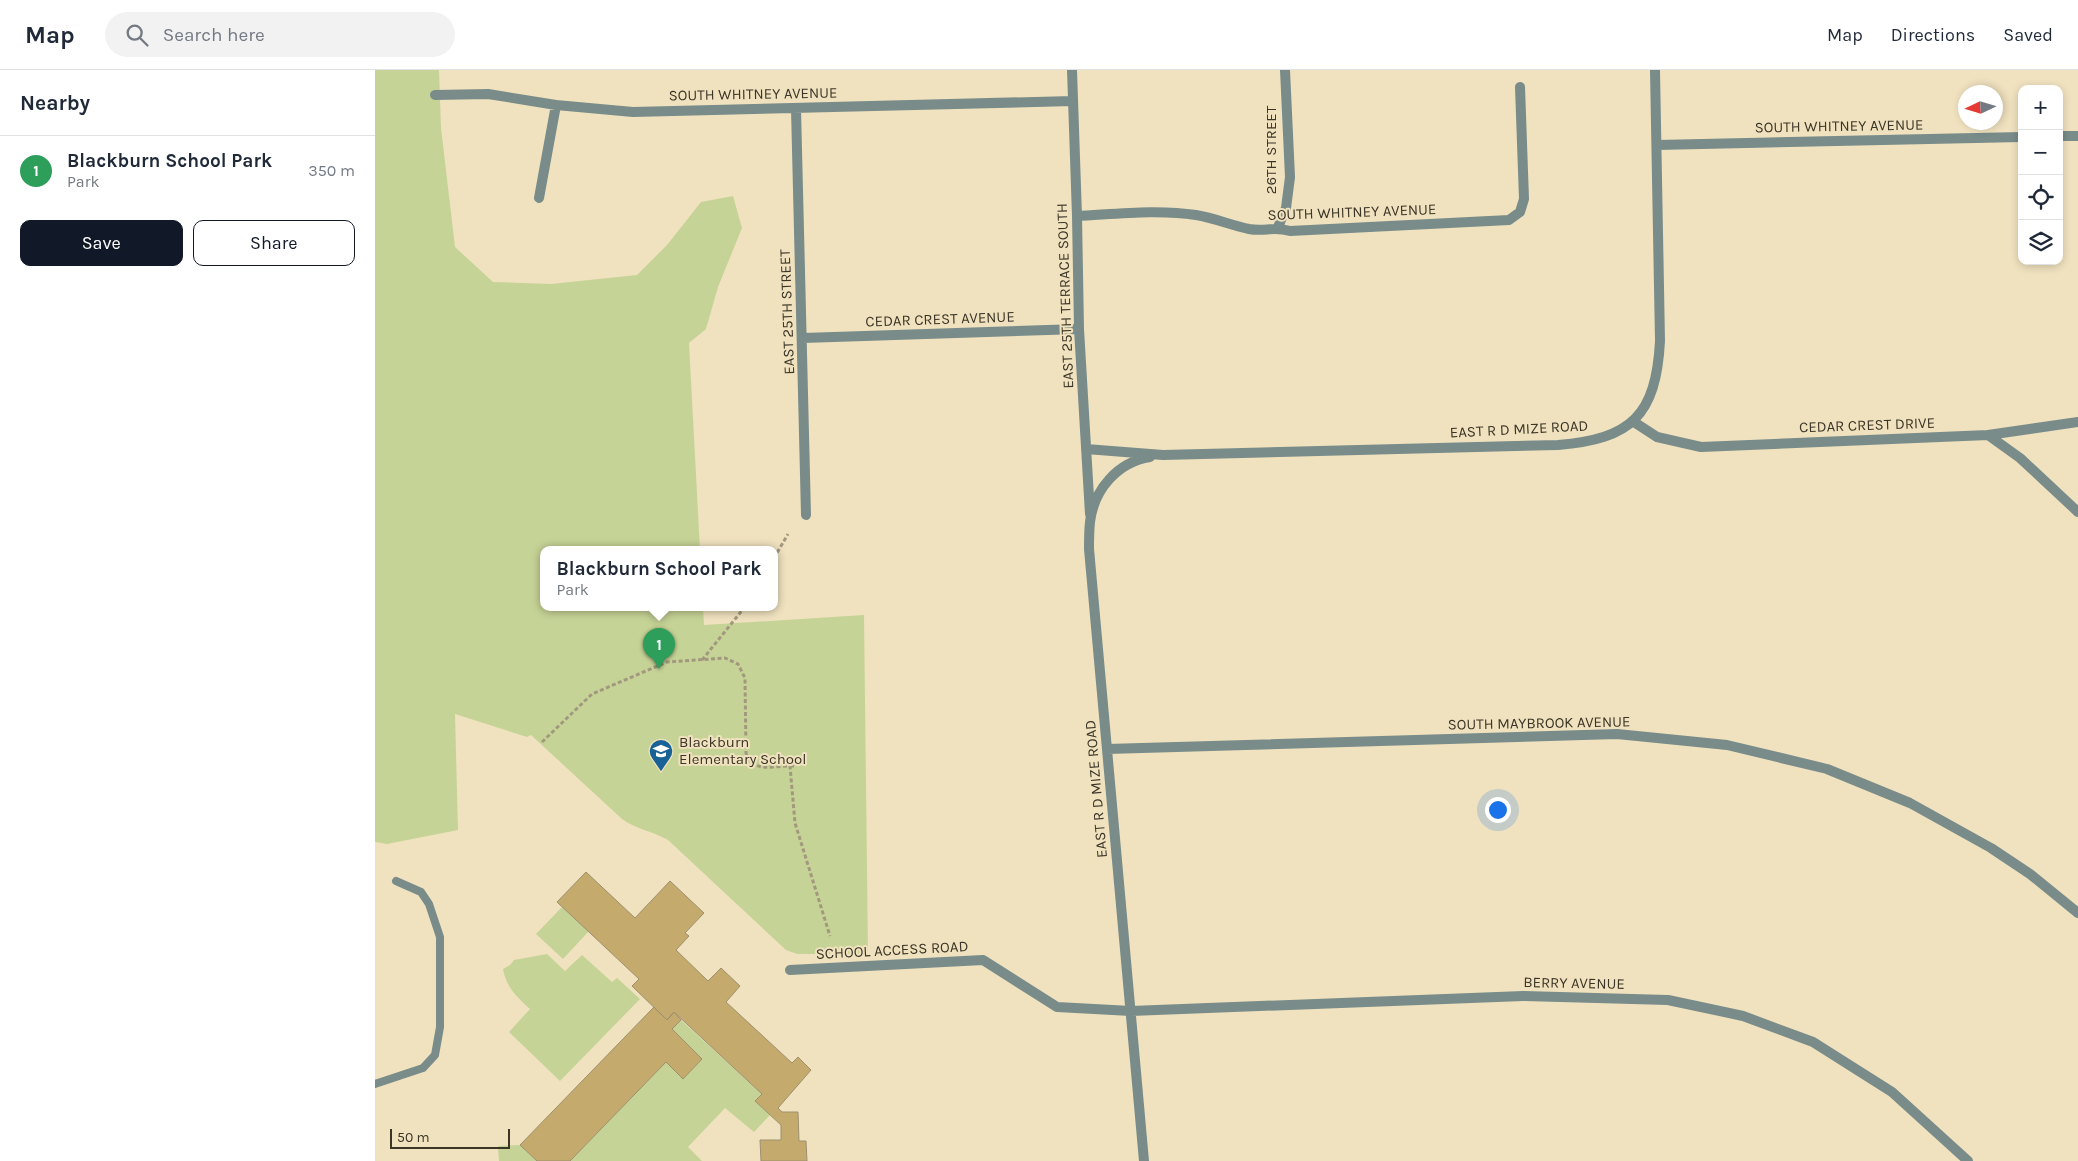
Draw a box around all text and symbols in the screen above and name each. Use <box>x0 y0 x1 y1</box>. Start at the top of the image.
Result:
search box <box>105 12 455 57</box>
text: Map <box>25 21 75 49</box>
icon: search <box>123 21 151 49</box>
text: Search here <box>163 24 265 46</box>
text: Map <box>1827 24 1863 46</box>
text: Directions <box>1891 24 1975 46</box>
text: Saved <box>2003 24 2053 46</box>
street label: SOUTH WHITNEY AVENUE <box>668 84 838 104</box>
north arrow <box>1958 85 2003 130</box>
map controls <box>2018 85 2063 265</box>
button: + <box>2018 85 2063 130</box>
text: Nearby <box>20 91 90 115</box>
street label: 26TH STREET <box>1262 105 1280 194</box>
street label: SOUTH WHITNEY AVENUE <box>1754 116 1924 136</box>
button: − <box>2018 130 2063 175</box>
text: Blackburn School Park <box>67 150 272 172</box>
text: 1 <box>33 161 39 180</box>
text: 350 m <box>308 161 355 180</box>
text: Park <box>67 172 99 191</box>
button: locate <box>2018 175 2063 220</box>
street label: SOUTH WHITNEY AVENUE <box>1267 200 1437 224</box>
street label: EAST 25TH TERRACE SOUTH <box>1053 203 1077 389</box>
button: Save <box>20 220 183 266</box>
button: Share <box>193 220 355 266</box>
button: layers <box>2018 220 2063 265</box>
street label: EAST 25TH STREET <box>776 248 798 375</box>
street label: CEDAR CREST AVENUE <box>865 307 1015 331</box>
street label: CEDAR CREST DRIVE <box>1799 414 1935 436</box>
street label: EAST R D MIZE ROAD <box>1449 416 1589 442</box>
popup <box>540 546 778 611</box>
text: Blackburn School Park <box>556 558 762 580</box>
text: Park <box>556 580 589 599</box>
pin: 1 <box>643 628 675 669</box>
street label: SOUTH MAYBROOK AVENUE <box>1447 712 1631 734</box>
street label: EAST R D MIZE ROAD <box>1081 719 1111 859</box>
place label: Blackburn Elementary School <box>679 733 806 768</box>
school or university icon: Blackburn Elementary School <box>648 738 674 772</box>
your location <box>1485 797 1511 823</box>
street label: SCHOOL ACCESS ROAD <box>815 937 969 963</box>
street label: BERRY AVENUE <box>1523 973 1625 993</box>
scale bar <box>390 1126 510 1149</box>
text: 50 m <box>397 1129 430 1146</box>

